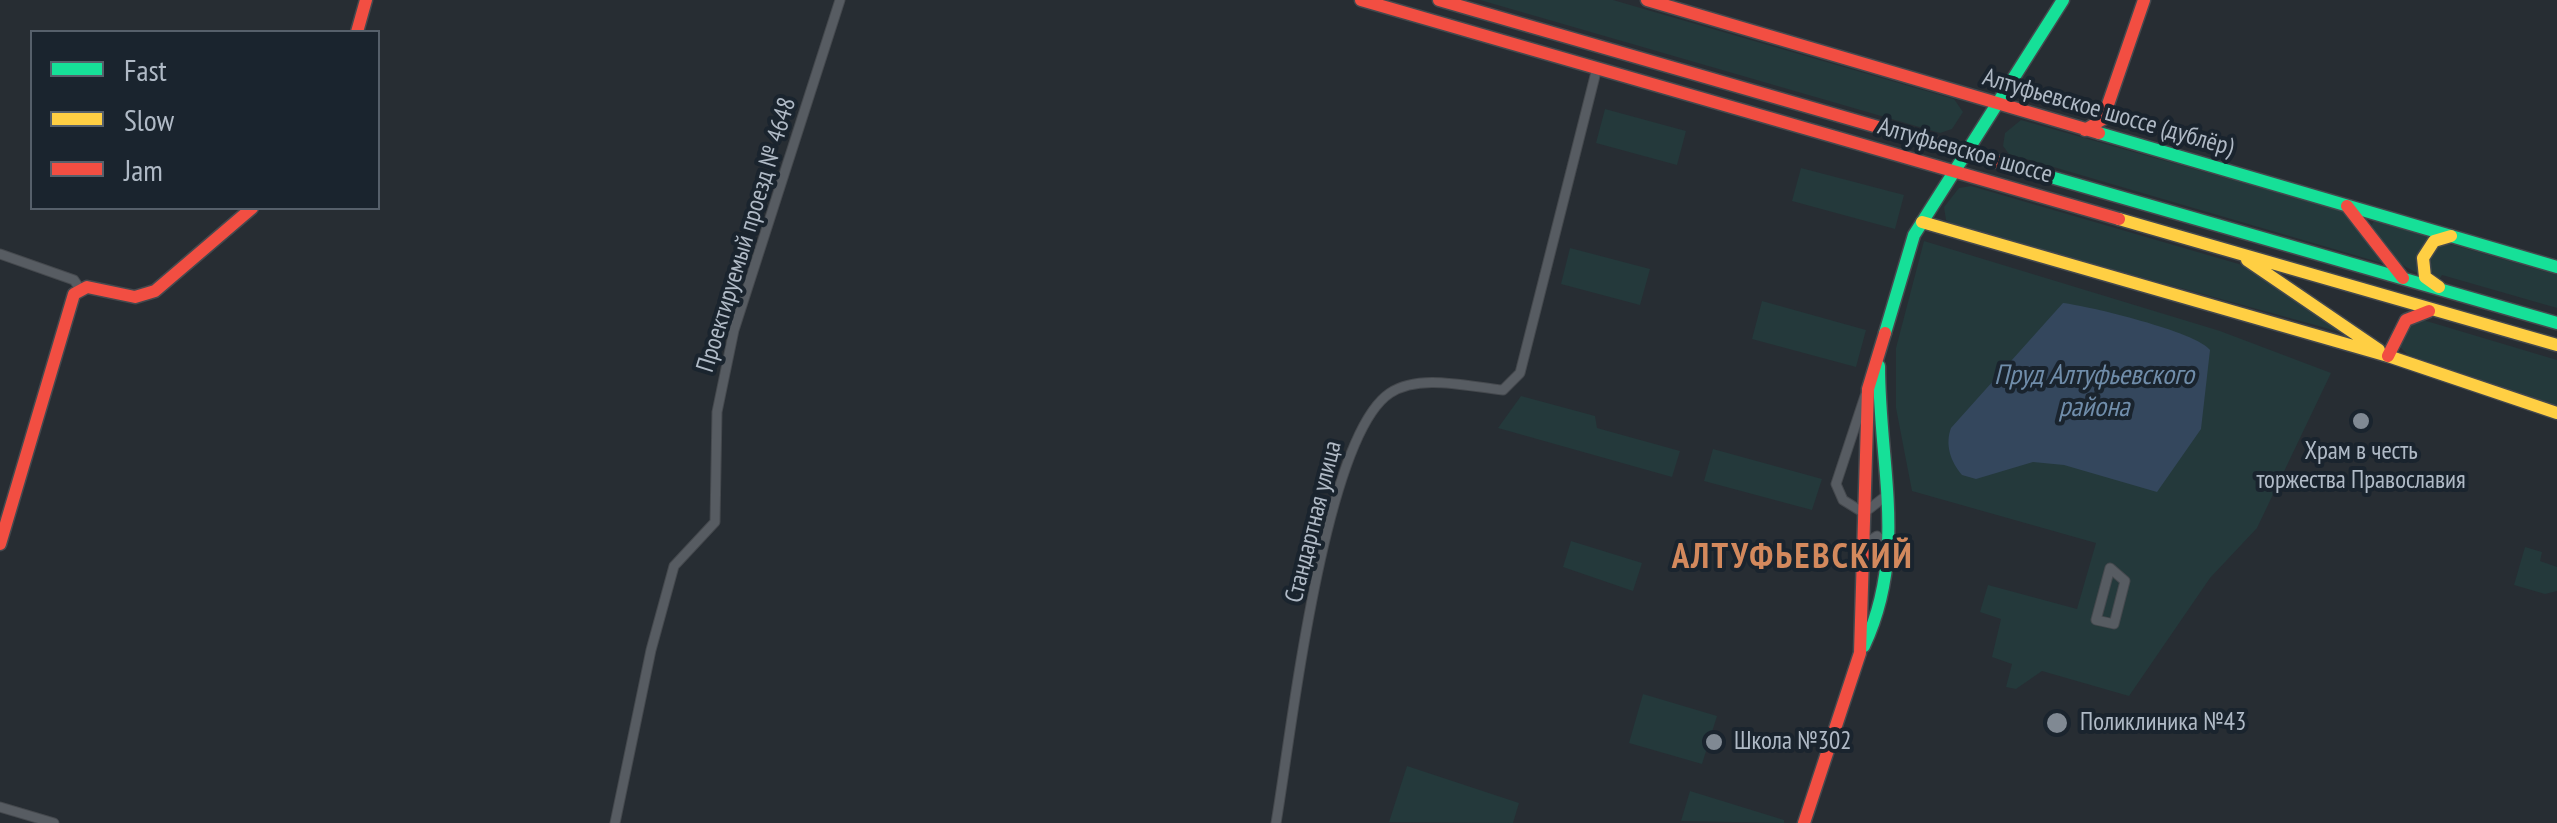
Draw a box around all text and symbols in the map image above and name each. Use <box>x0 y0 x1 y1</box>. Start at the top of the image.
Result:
legend <box>30 30 380 210</box>
text: Fast <box>124 50 167 89</box>
street label: Алтуфьевское шоссе (дублёр) <box>1979 63 2237 163</box>
street label: Проектируемый проезд № 4648 <box>691 94 803 376</box>
text: Slow <box>124 100 174 139</box>
street label: Алтуфьевское шоссе <box>1874 112 2056 190</box>
text: Jam <box>124 150 163 189</box>
water label: Пруд Алтуфьевского района <box>1994 359 2194 425</box>
marker: Храм в честь торжества Православия <box>2350 410 2372 432</box>
place label: Храм в честь торжества Православия <box>2256 437 2466 496</box>
street label: Стандартная улица <box>1279 438 1349 606</box>
district label: АЛТУФЬЕВСКИЙ <box>1672 537 1914 579</box>
place label: Поликлиника №43 <box>2080 708 2246 738</box>
marker: Поликлиника №43 <box>2044 710 2070 736</box>
place label: Школа №302 <box>1734 727 1852 757</box>
marker: Школа №302 <box>1703 731 1725 753</box>

